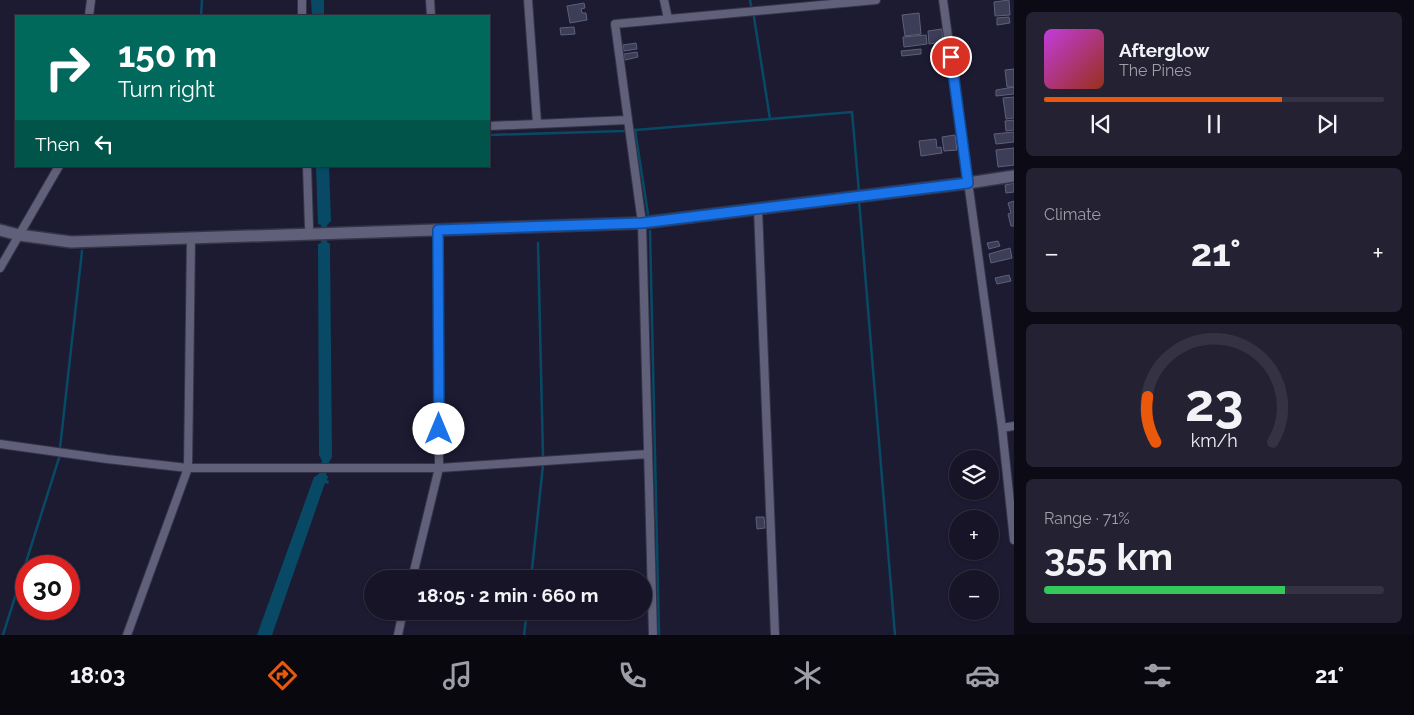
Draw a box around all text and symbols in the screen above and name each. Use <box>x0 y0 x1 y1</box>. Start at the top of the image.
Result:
text: 150 m <box>118 34 217 75</box>
icon: right <box>35 35 100 100</box>
pin <box>930 36 972 78</box>
text: Afterglow <box>1119 39 1209 61</box>
icon: arrive <box>937 43 965 71</box>
text: The Pines <box>1119 61 1191 80</box>
text: Turn right <box>118 76 215 102</box>
icon: previous <box>1087 110 1115 138</box>
icon: pause <box>1200 110 1228 138</box>
icon: next <box>1313 110 1341 138</box>
icon: left <box>90 130 118 158</box>
text: Then <box>35 133 80 155</box>
text: Climate <box>1044 205 1101 224</box>
text: 21° <box>1191 230 1241 275</box>
text: − <box>1044 237 1059 270</box>
text: + <box>1372 237 1384 270</box>
text: 23 <box>1185 372 1243 433</box>
position arrow <box>412 402 464 454</box>
text: km/h <box>1190 430 1238 451</box>
map controls <box>949 450 999 620</box>
button: layers <box>949 450 999 500</box>
text: Range · 71% <box>1044 509 1130 528</box>
button: + <box>949 510 999 560</box>
text: 355 km <box>1044 534 1173 579</box>
speed limit sign: 30 <box>15 555 80 620</box>
button: − <box>949 570 999 620</box>
text: 18:05 · 2 min · 660 m <box>418 584 598 606</box>
icon: directions <box>265 658 300 693</box>
icon: music <box>440 658 475 693</box>
icon: phone <box>615 658 650 693</box>
icon: climate <box>790 658 825 693</box>
icon: car <box>965 658 1000 693</box>
icon: filters <box>1140 658 1175 693</box>
text: 18:03 <box>70 662 125 688</box>
text: 21° <box>1315 662 1344 688</box>

